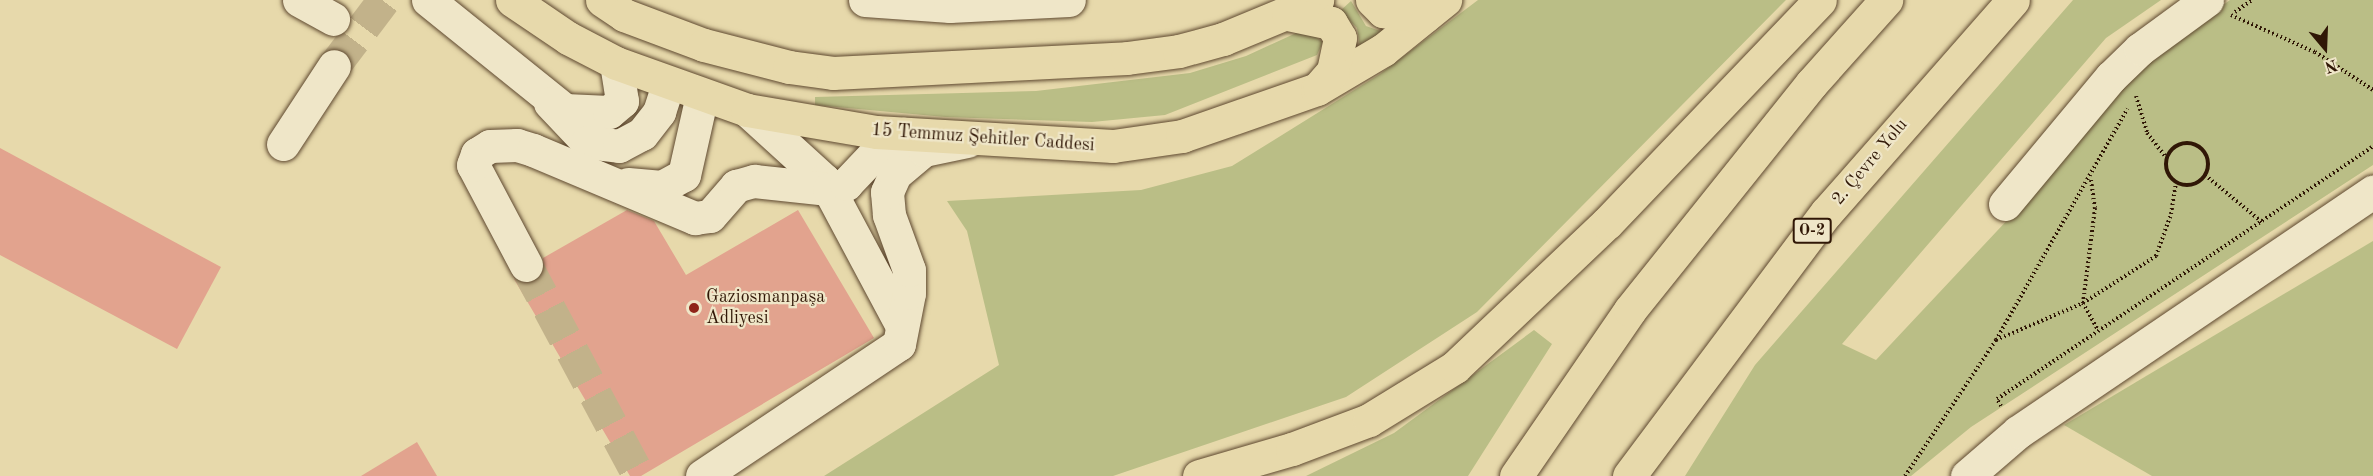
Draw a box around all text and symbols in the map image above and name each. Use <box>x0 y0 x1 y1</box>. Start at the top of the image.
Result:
north arrow <box>2295 18 2355 78</box>
text: N <box>2322 55 2339 75</box>
street label: 2. Çevre Yolu <box>1828 114 1912 210</box>
street label: 15 Temmuz Şehitler Caddesi <box>871 119 1095 157</box>
road number: O-2 <box>1792 218 1832 244</box>
place label: Gaziosmanpaşa Adliyesi <box>706 287 825 330</box>
marker: Gaziosmanpaşa Adliyesi <box>687 301 701 315</box>

